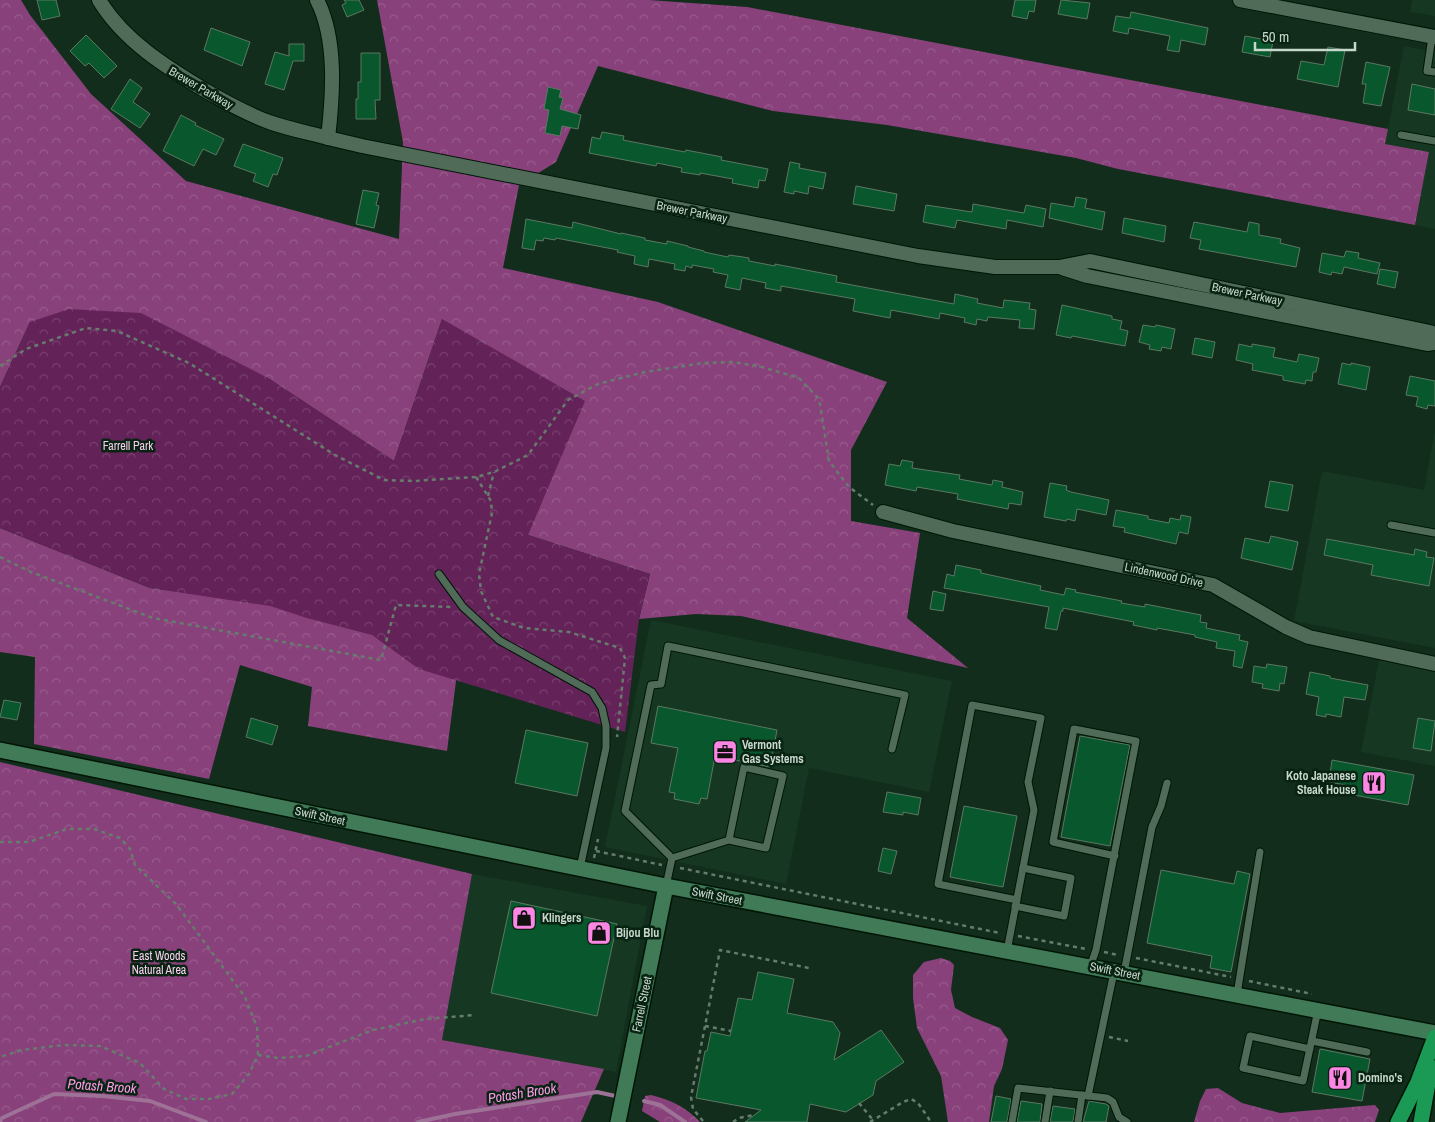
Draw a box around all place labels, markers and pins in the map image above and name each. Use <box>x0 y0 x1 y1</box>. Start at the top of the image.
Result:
place label: Vermont Gas Systems <box>742 737 804 767</box>
office icon: Vermont Gas Systems <box>712 739 738 765</box>
place label: Koto Japanese Steak House <box>1286 768 1357 798</box>
restaurant icon: Koto Japanese Steak House <box>1361 770 1387 796</box>
shop icon: Klingers <box>511 905 537 931</box>
place label: Klingers <box>542 910 582 926</box>
shop icon: Bijou Blu <box>586 920 612 946</box>
place label: Bijou Blu <box>616 925 659 941</box>
restaurant icon: Domino's <box>1327 1065 1353 1091</box>
place label: Domino's <box>1358 1070 1403 1086</box>

